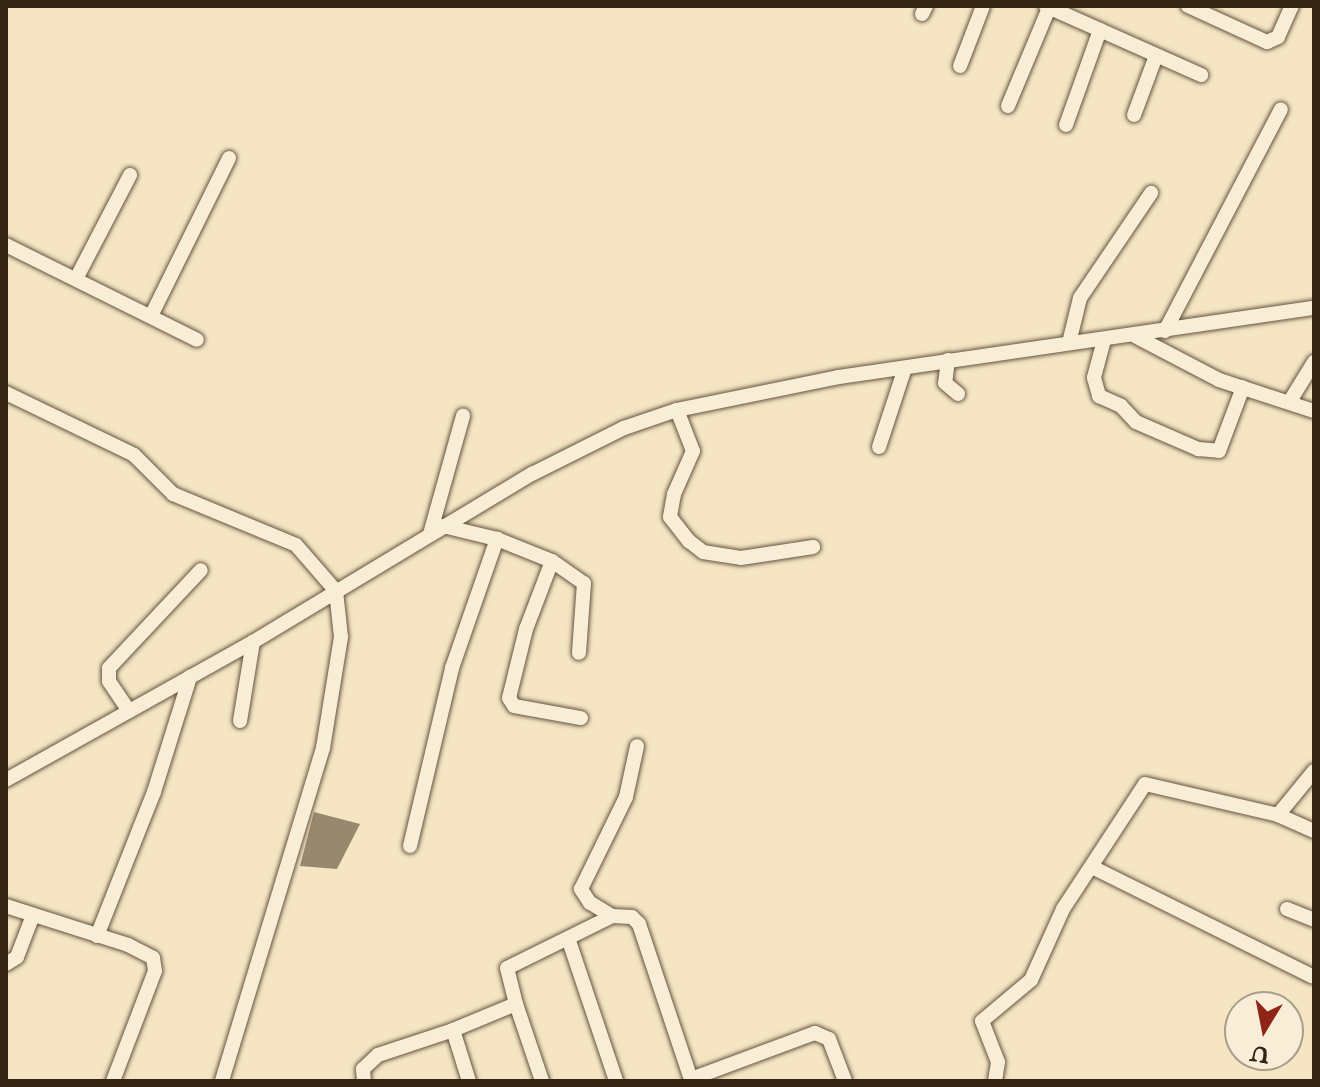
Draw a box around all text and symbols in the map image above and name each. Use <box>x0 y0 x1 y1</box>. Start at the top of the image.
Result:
north arrow <box>1224 991 1304 1071</box>
text: U <box>1249 1037 1272 1068</box>

